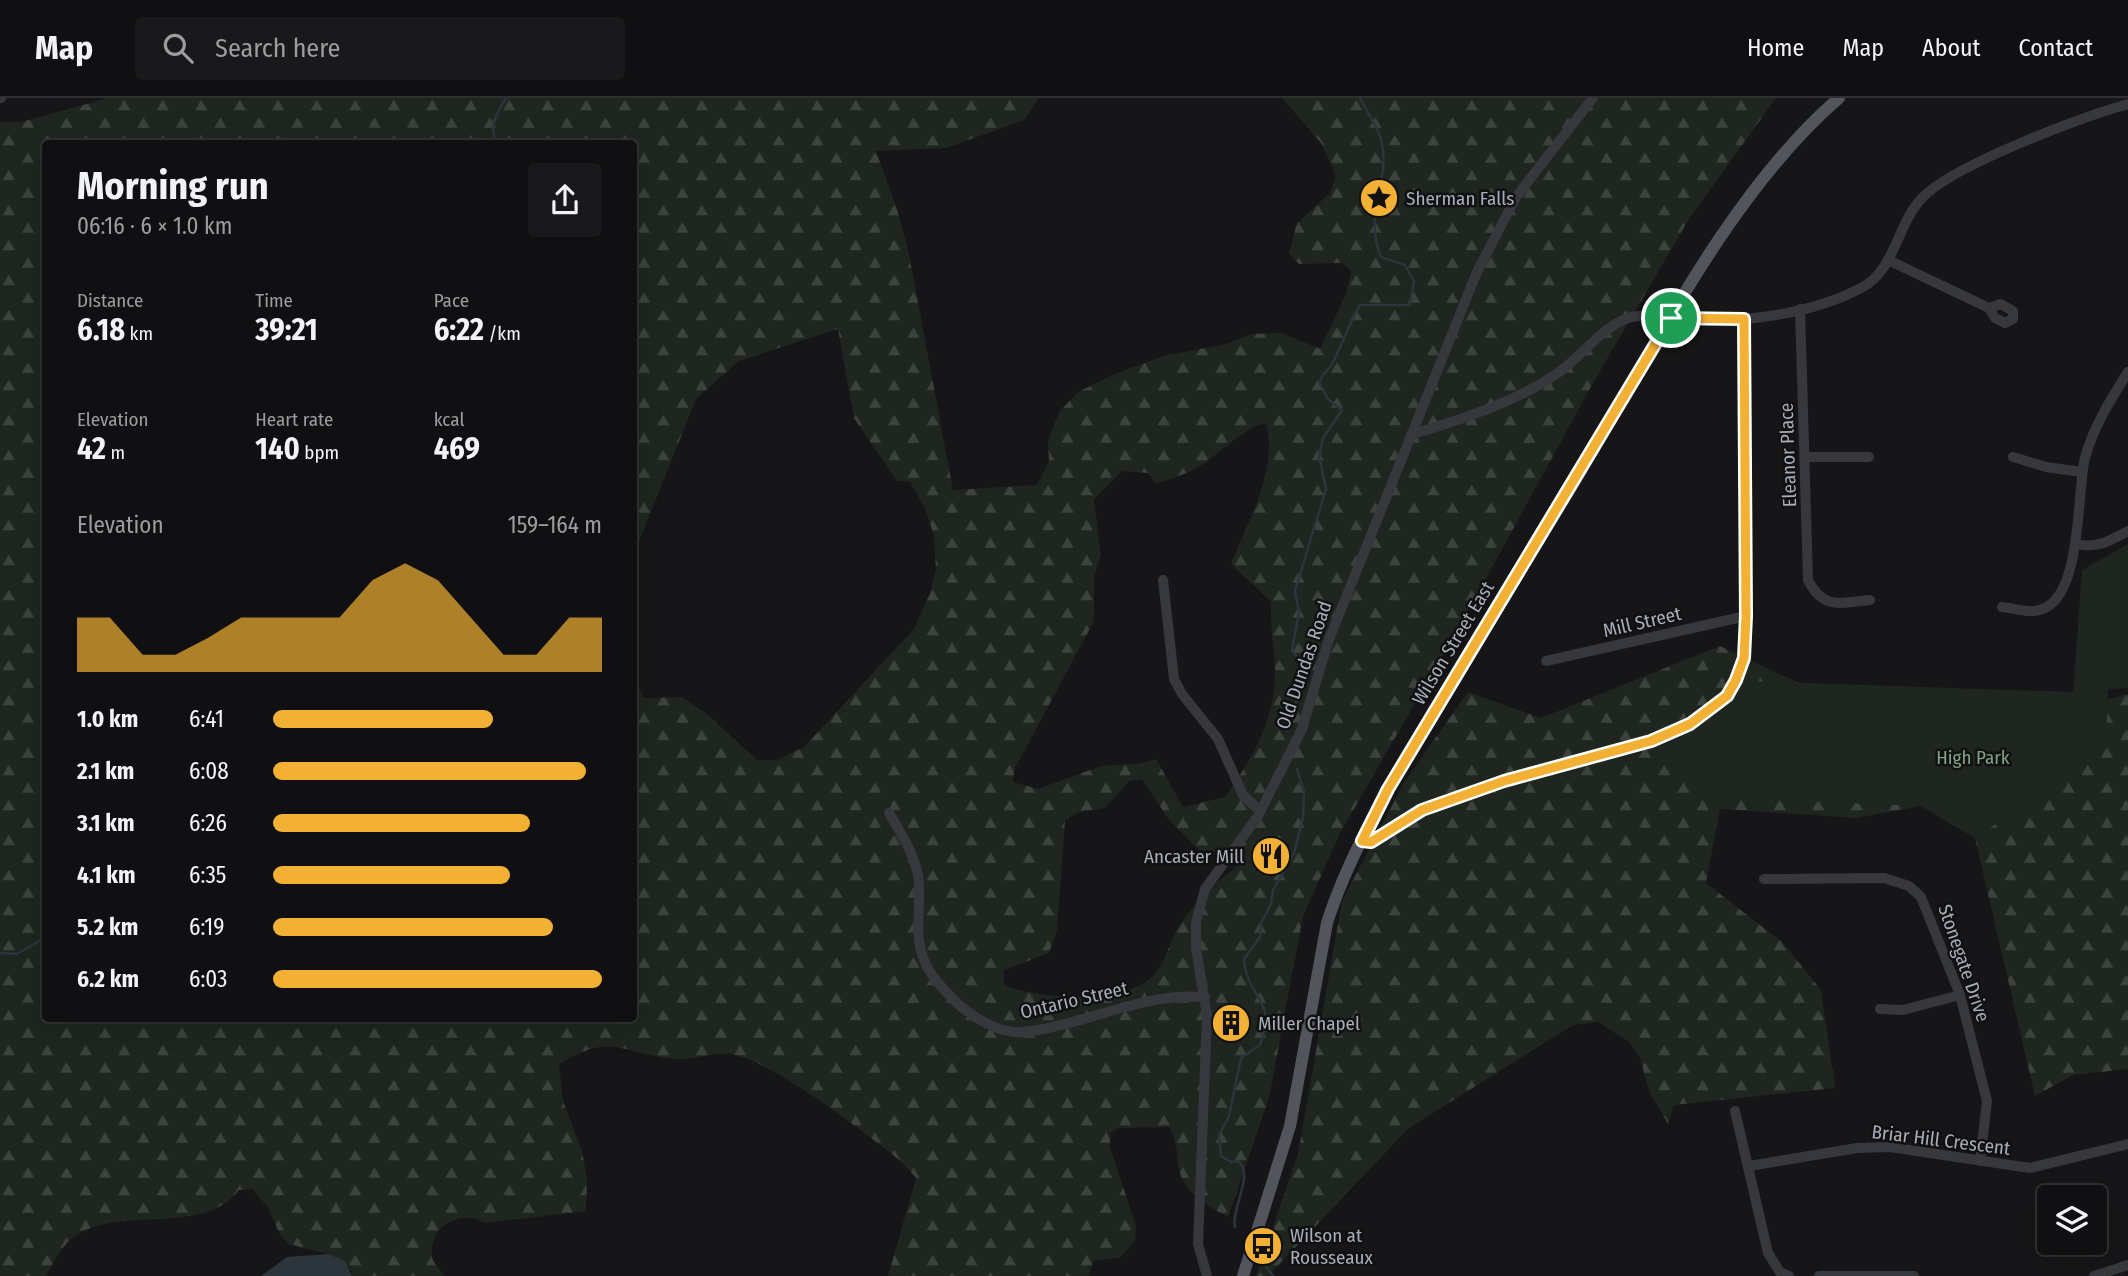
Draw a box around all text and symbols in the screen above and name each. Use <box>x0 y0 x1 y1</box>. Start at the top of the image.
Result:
search box <box>135 17 625 80</box>
text: Map <box>35 28 93 68</box>
icon: search <box>159 29 197 67</box>
text: Search here <box>215 33 340 64</box>
text: Home <box>1747 34 1804 62</box>
text: Map <box>1842 34 1884 62</box>
text: About <box>1922 34 1980 62</box>
text: Contact <box>2018 34 2093 62</box>
text: Morning run <box>77 163 269 209</box>
button: share <box>528 163 602 237</box>
place icon: Sherman Falls <box>1358 177 1400 219</box>
place label: Sherman Falls <box>1406 187 1514 210</box>
text: 06:16 · 6 × 1.0 km <box>77 212 232 240</box>
pin <box>1641 288 1701 348</box>
text: Distance <box>77 289 144 312</box>
text: Time <box>255 289 293 312</box>
text: Pace <box>434 289 469 312</box>
icon: arrive <box>1652 299 1690 337</box>
text: 6.18 <box>77 312 125 348</box>
text: 39:21 <box>255 312 318 348</box>
text: 6:22 <box>434 312 484 348</box>
text: km <box>125 322 153 345</box>
text: /km <box>484 322 521 345</box>
street label: Eleanor Place <box>1775 402 1801 508</box>
text: Elevation <box>77 408 149 431</box>
text: Heart rate <box>255 408 333 431</box>
text: kcal <box>434 408 464 431</box>
text: 42 <box>77 431 106 467</box>
text: 140 <box>255 431 300 467</box>
text: 469 <box>434 431 480 467</box>
text: m <box>106 441 125 464</box>
text: bpm <box>300 441 339 464</box>
text: Elevation <box>77 511 164 539</box>
text: 159–164 m <box>508 511 602 539</box>
street label: Wilson Street East <box>1407 576 1499 709</box>
street label: Old Dundas Road <box>1271 598 1337 732</box>
street label: Mill Street <box>1601 602 1684 642</box>
text: 1.0 km <box>77 705 138 733</box>
text: 6:41 <box>189 705 224 733</box>
park label: High Park <box>1936 746 2010 769</box>
text: 2.1 km <box>77 757 134 785</box>
text: 6:08 <box>189 757 229 785</box>
text: 3.1 km <box>77 809 135 837</box>
text: 6:26 <box>189 809 227 837</box>
restaurant icon: Ancaster Mill <box>1250 835 1292 877</box>
place label: Ancaster Mill <box>1144 845 1244 868</box>
text: 4.1 km <box>77 861 136 889</box>
text: 6:35 <box>189 861 226 889</box>
street label: Stonegate Drive <box>1933 901 1995 1025</box>
text: 5.2 km <box>77 913 138 941</box>
text: 6:19 <box>189 913 225 941</box>
text: 6.2 km <box>77 965 139 993</box>
text: 6:03 <box>189 965 227 993</box>
street label: Ontario Street <box>1018 976 1131 1024</box>
building icon: Miller Chapel <box>1210 1002 1252 1044</box>
place label: Miller Chapel <box>1258 1012 1360 1035</box>
street label: Briar Hill Crescent <box>1870 1120 2012 1160</box>
map controls <box>2037 1185 2107 1255</box>
button: layers <box>2037 1185 2107 1255</box>
place label: Wilson at Rousseaux <box>1290 1224 1373 1269</box>
bus stop icon: Wilson at Rousseaux <box>1242 1225 1284 1267</box>

